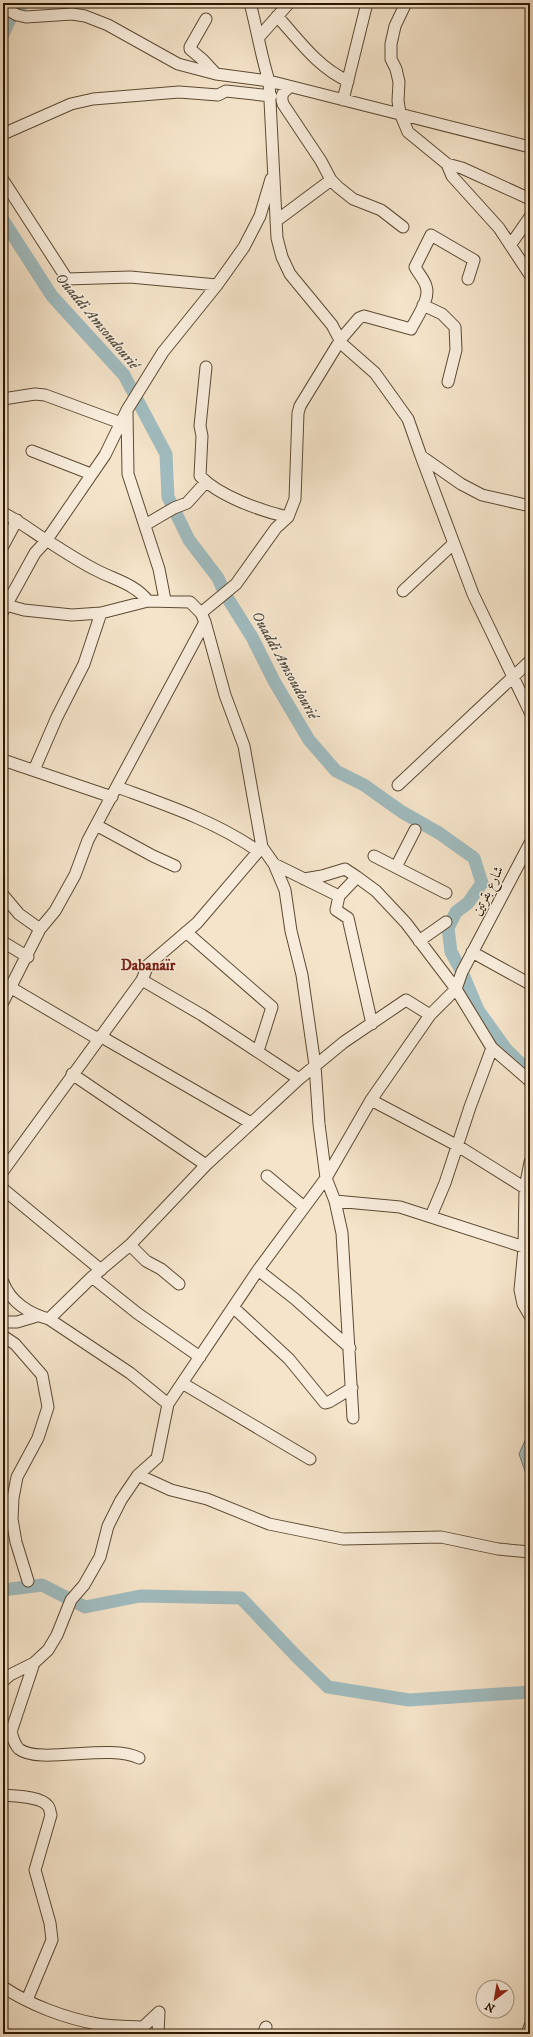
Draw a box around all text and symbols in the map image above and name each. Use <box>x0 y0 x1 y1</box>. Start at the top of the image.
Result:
water label: Ouaddi Amsoudourié <box>51 269 145 375</box>
water label: Ouaddi Amsoudourié <box>247 608 324 725</box>
street label: شارع بقرتين <box>468 863 510 920</box>
district label: Dabanaïr <box>121 956 176 975</box>
north arrow <box>475 1979 515 2019</box>
text: N <box>483 1998 498 2015</box>

